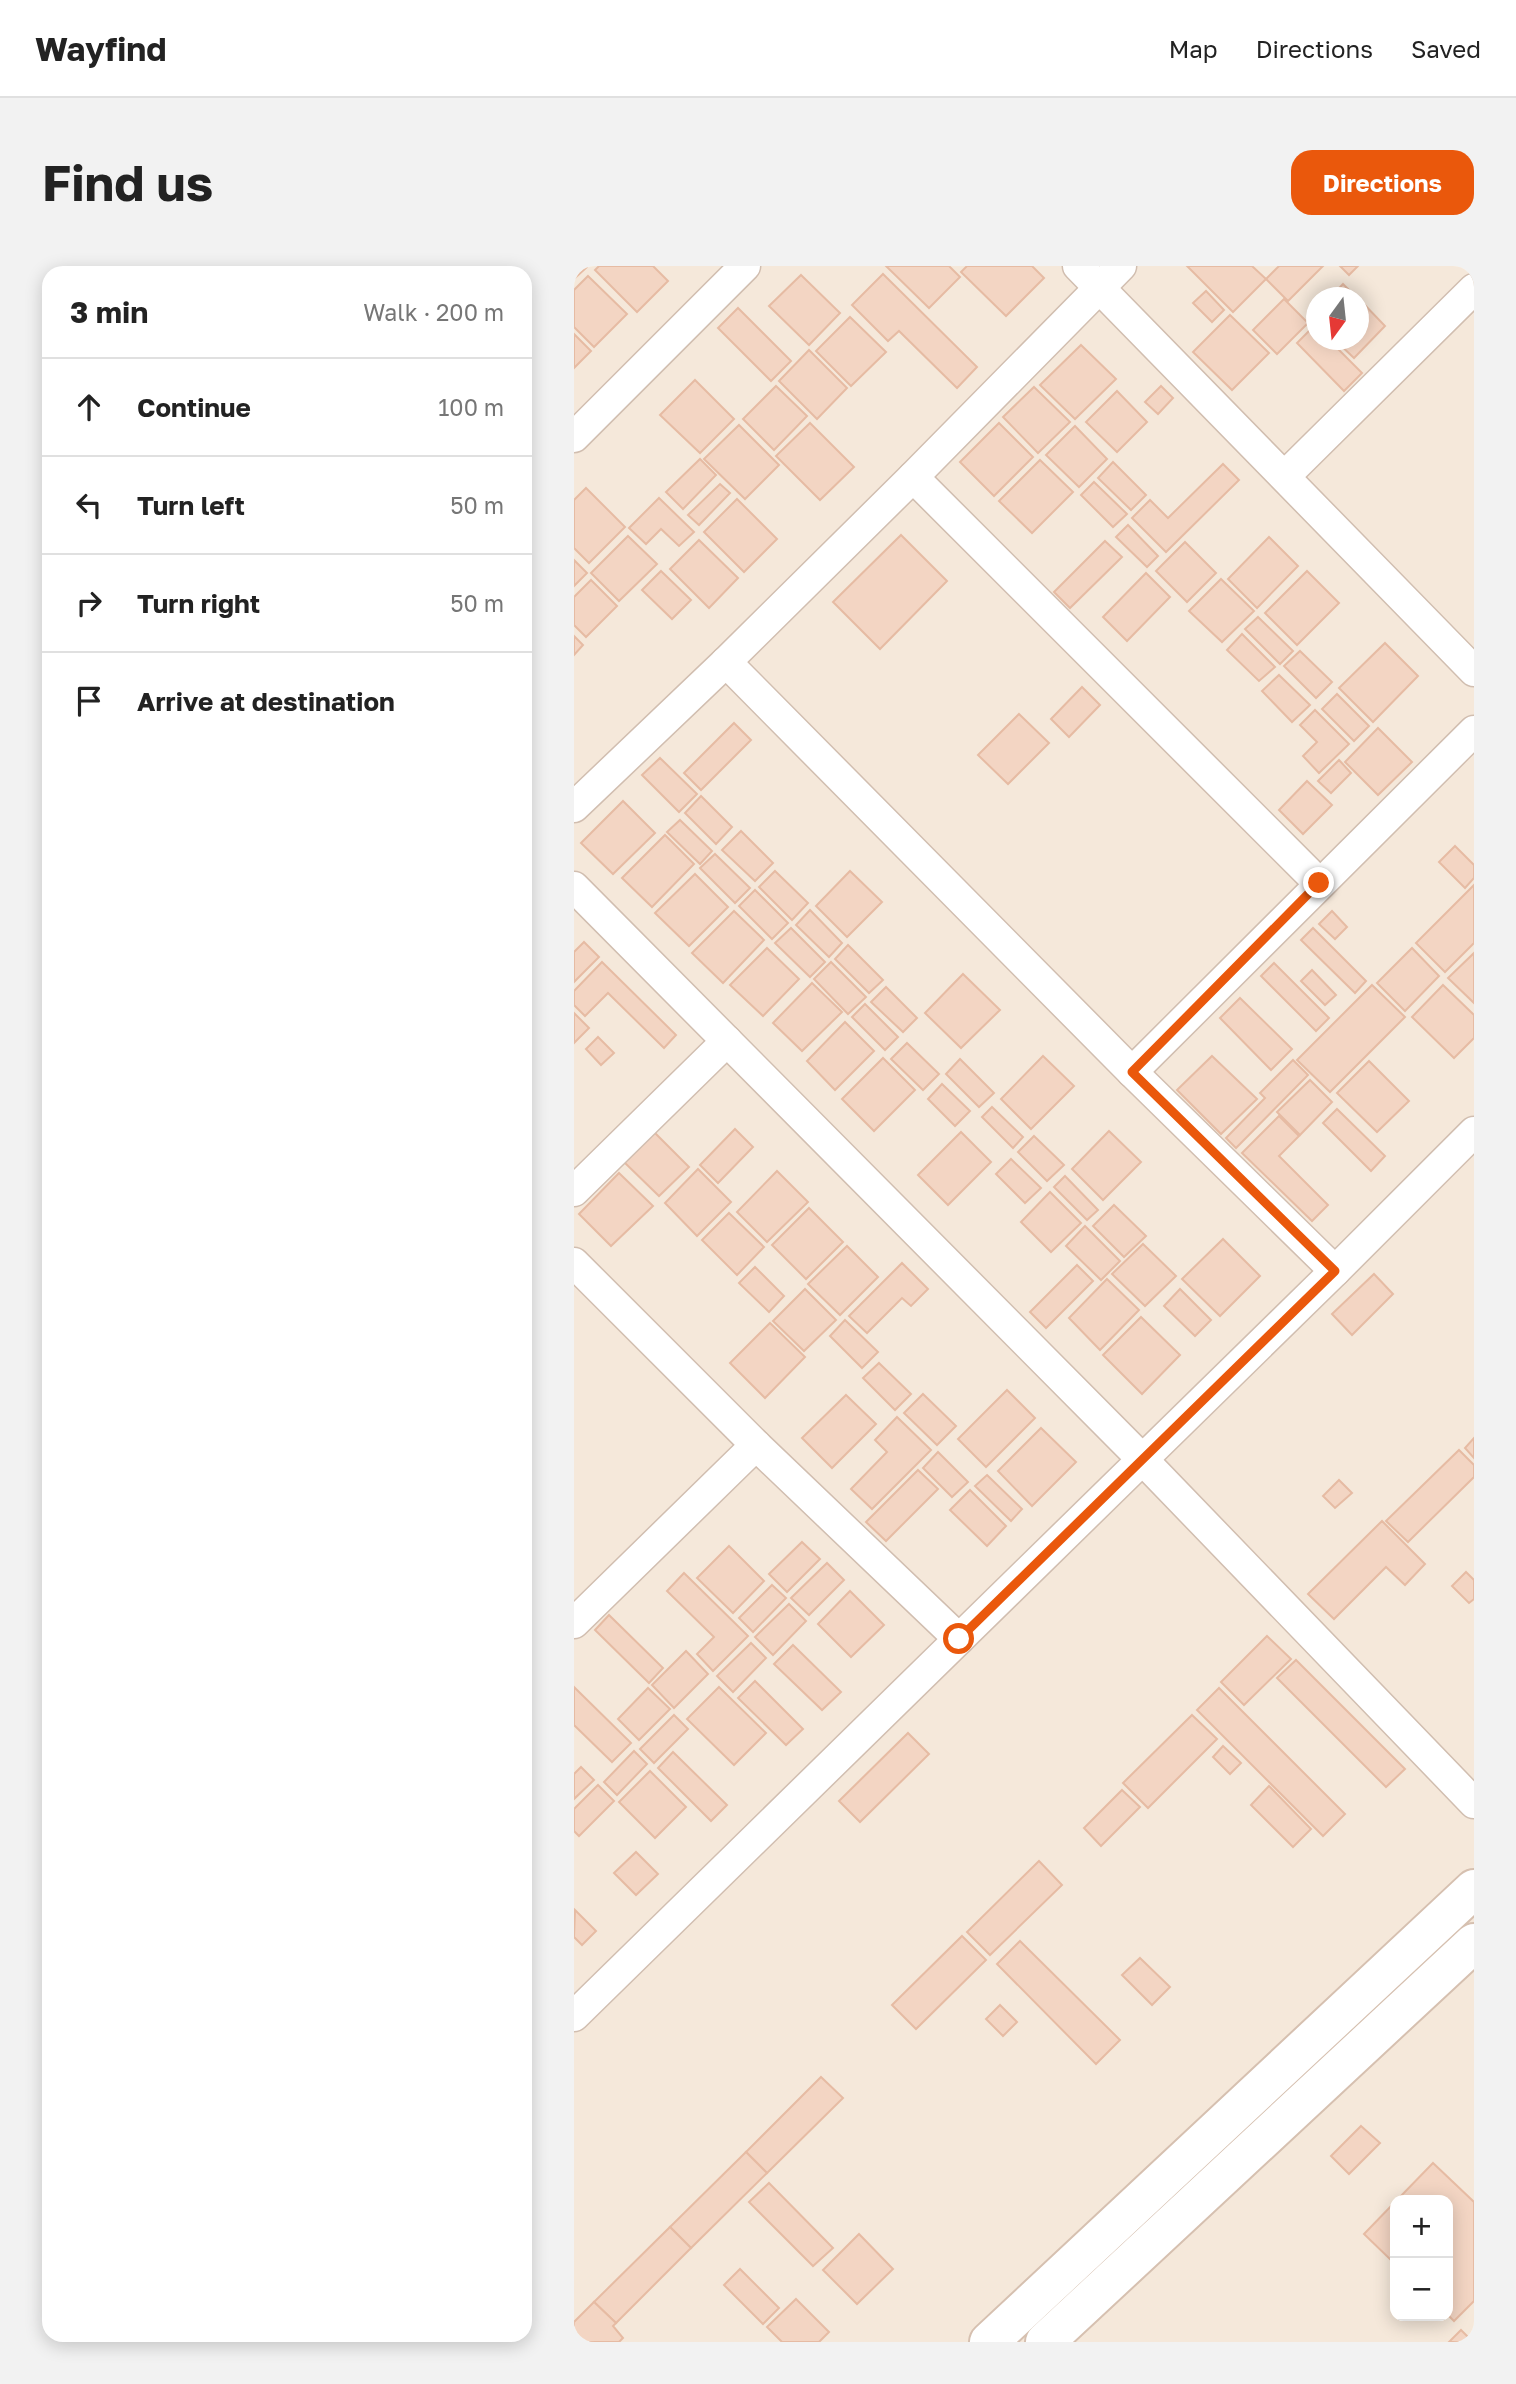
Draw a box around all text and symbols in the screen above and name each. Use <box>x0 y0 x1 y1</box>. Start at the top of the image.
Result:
text: Wayfind <box>35 29 166 68</box>
text: Map <box>1169 34 1218 63</box>
text: Directions <box>1256 34 1373 63</box>
text: Saved <box>1411 34 1481 63</box>
button: Directions <box>1291 150 1474 215</box>
text: Find us <box>42 153 213 212</box>
north arrow <box>1306 287 1369 350</box>
text: 3 min <box>70 294 148 330</box>
text: Walk · 200 m <box>363 298 504 326</box>
icon: ahead <box>70 388 108 426</box>
text: Continue <box>137 392 251 423</box>
text: 100 m <box>438 393 504 421</box>
icon: left <box>70 486 108 524</box>
text: Turn left <box>137 490 245 521</box>
text: 50 m <box>450 491 504 519</box>
icon: right <box>70 584 108 622</box>
text: Turn right <box>137 588 260 619</box>
text: 50 m <box>450 589 504 617</box>
icon: arrive <box>70 682 108 720</box>
text: Arrive at destination <box>137 686 395 717</box>
route end <box>1303 867 1334 898</box>
route start <box>943 1623 974 1654</box>
map controls <box>1390 2195 1453 2321</box>
button: + <box>1390 2195 1453 2258</box>
button: − <box>1390 2258 1453 2321</box>

